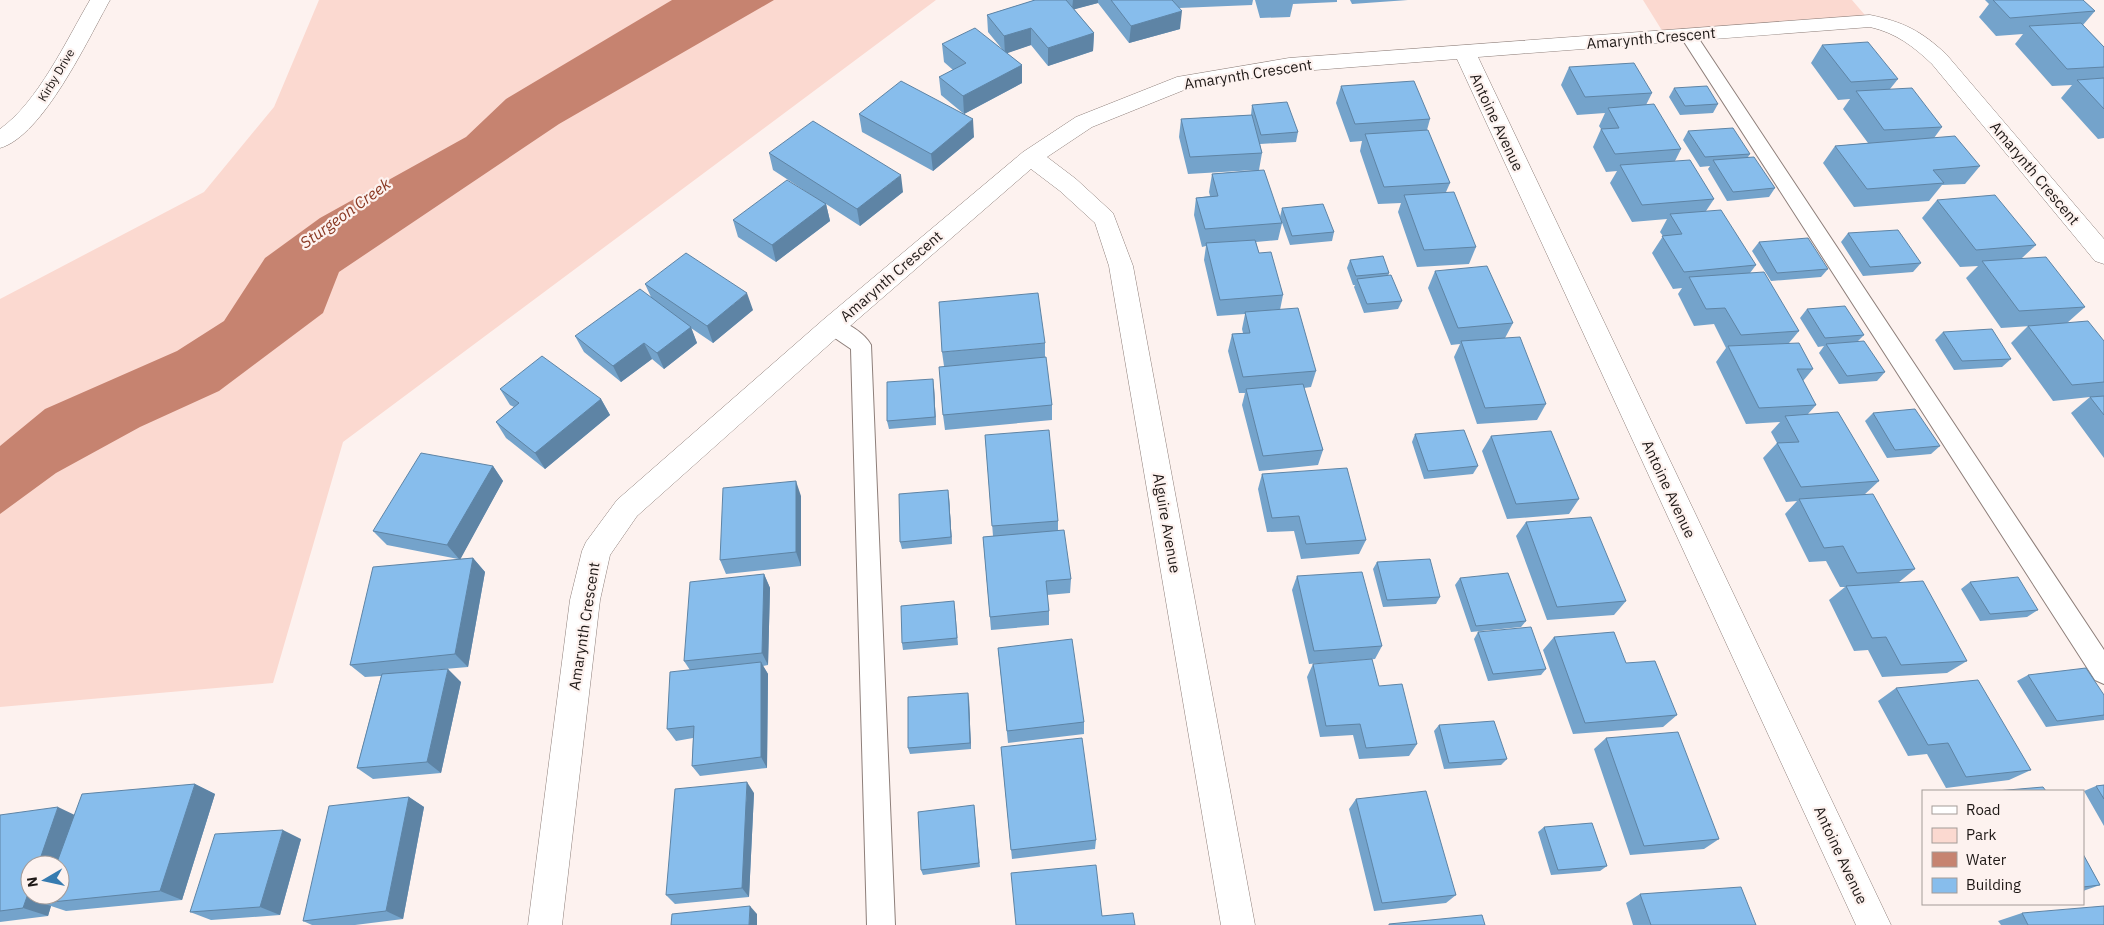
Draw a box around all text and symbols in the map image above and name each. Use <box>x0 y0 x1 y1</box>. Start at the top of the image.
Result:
street label: Amarynth Crescent <box>1586 23 1716 53</box>
street label: Kirby Drive <box>34 46 78 104</box>
street label: Amarynth Crescent <box>1183 54 1313 94</box>
street label: Antoine Avenue <box>1466 70 1528 174</box>
street label: Amarynth Crescent <box>1986 117 2084 229</box>
water label: Sturgeon Creek <box>296 173 395 252</box>
street label: Amarynth Crescent <box>836 226 946 326</box>
street label: Antoine Avenue <box>1638 437 1700 541</box>
street label: Alguire Avenue <box>1149 472 1185 574</box>
street label: Amarynth Crescent <box>564 561 604 691</box>
legend <box>1922 790 2084 905</box>
text: Road <box>1966 800 2001 819</box>
street label: Antoine Avenue <box>1810 803 1872 907</box>
text: Park <box>1966 825 1996 844</box>
text: Water <box>1966 850 2007 869</box>
north arrow <box>20 855 70 905</box>
text: Building <box>1966 875 2021 894</box>
text: N <box>22 876 42 888</box>

